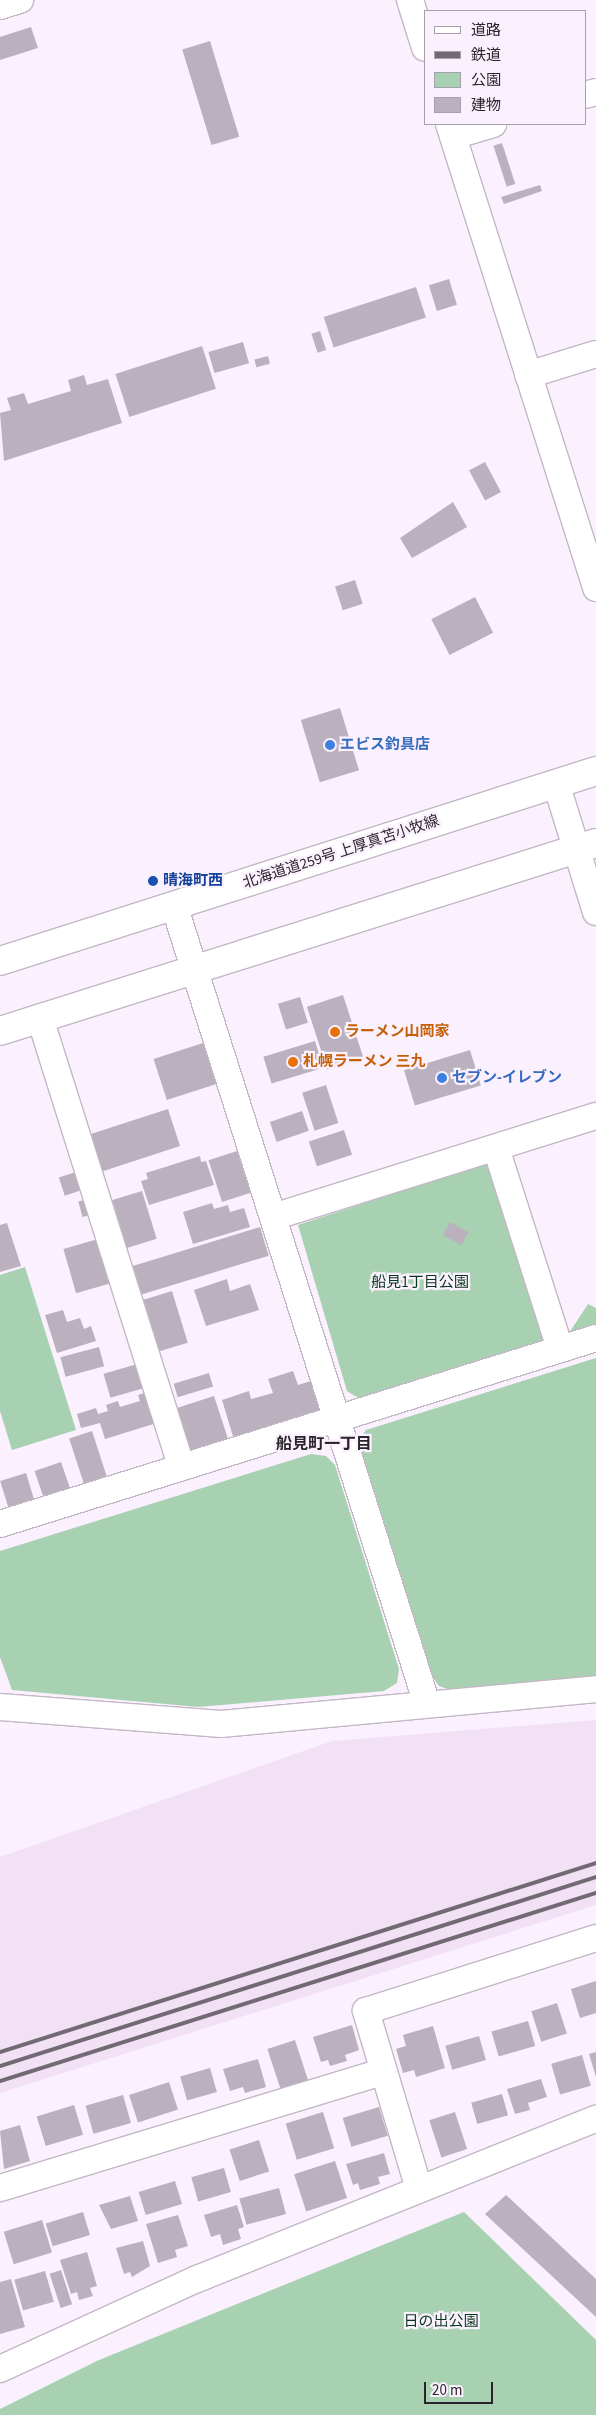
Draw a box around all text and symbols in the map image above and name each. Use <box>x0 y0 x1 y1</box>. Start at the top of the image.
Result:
legend <box>424 10 586 125</box>
text: 道路 <box>471 20 501 41</box>
text: 鉄道 <box>471 45 501 66</box>
text: 公園 <box>471 70 501 91</box>
text: 建物 <box>471 95 501 116</box>
place label: エビス釣具店 <box>340 736 430 754</box>
marker: エビス釣具店 <box>324 739 336 751</box>
street label: 北海道道259号 上厚真苫小牧線 <box>241 812 441 892</box>
place label: 晴海町西 <box>163 872 223 890</box>
marker: 晴海町西 <box>147 875 159 887</box>
place label: ラーメン山岡家 <box>345 1023 450 1041</box>
marker: ラーメン山岡家 <box>329 1026 341 1038</box>
place label: 札幌ラーメン 三九 <box>303 1053 426 1071</box>
marker: 札幌ラーメン 三九 <box>287 1056 299 1068</box>
place label: セブン-イレブン <box>452 1069 562 1087</box>
marker: セブン-イレブン <box>436 1072 448 1084</box>
park label: 船見1丁目公園 <box>371 1274 469 1292</box>
district label: 船見町一丁目 <box>276 1434 372 1454</box>
park label: 日の出公園 <box>404 2313 478 2331</box>
scale bar <box>426 2372 495 2404</box>
text: 20 m <box>432 2380 462 2401</box>

